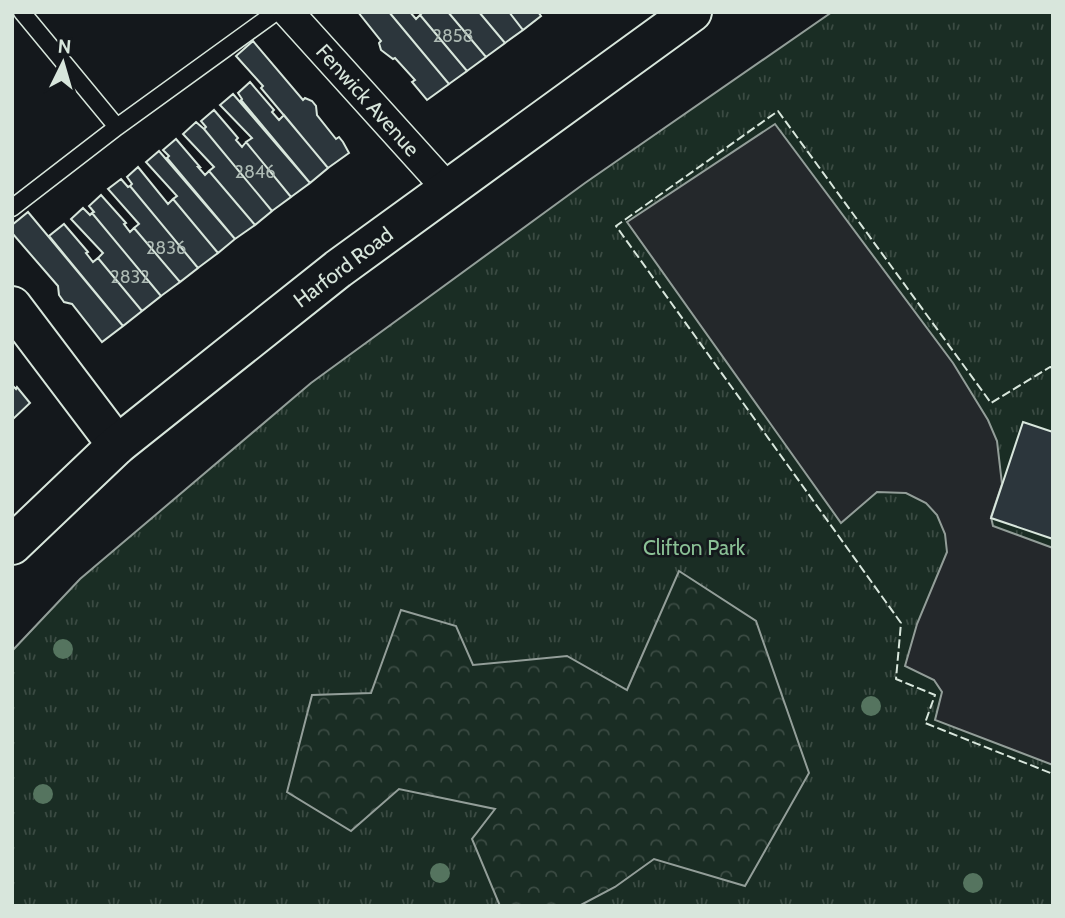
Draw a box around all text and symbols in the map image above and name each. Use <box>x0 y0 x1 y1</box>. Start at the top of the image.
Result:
house number: 2858 <box>433 25 474 47</box>
north arrow <box>28 28 98 98</box>
text: N <box>57 35 72 59</box>
street label: Fenwick Avenue <box>311 39 425 161</box>
house number: 2846 <box>235 161 275 183</box>
street label: Harford Road <box>288 222 398 312</box>
house number: 2836 <box>146 237 186 259</box>
house number: 2832 <box>110 266 150 288</box>
park label: Clifton Park <box>643 535 746 560</box>

